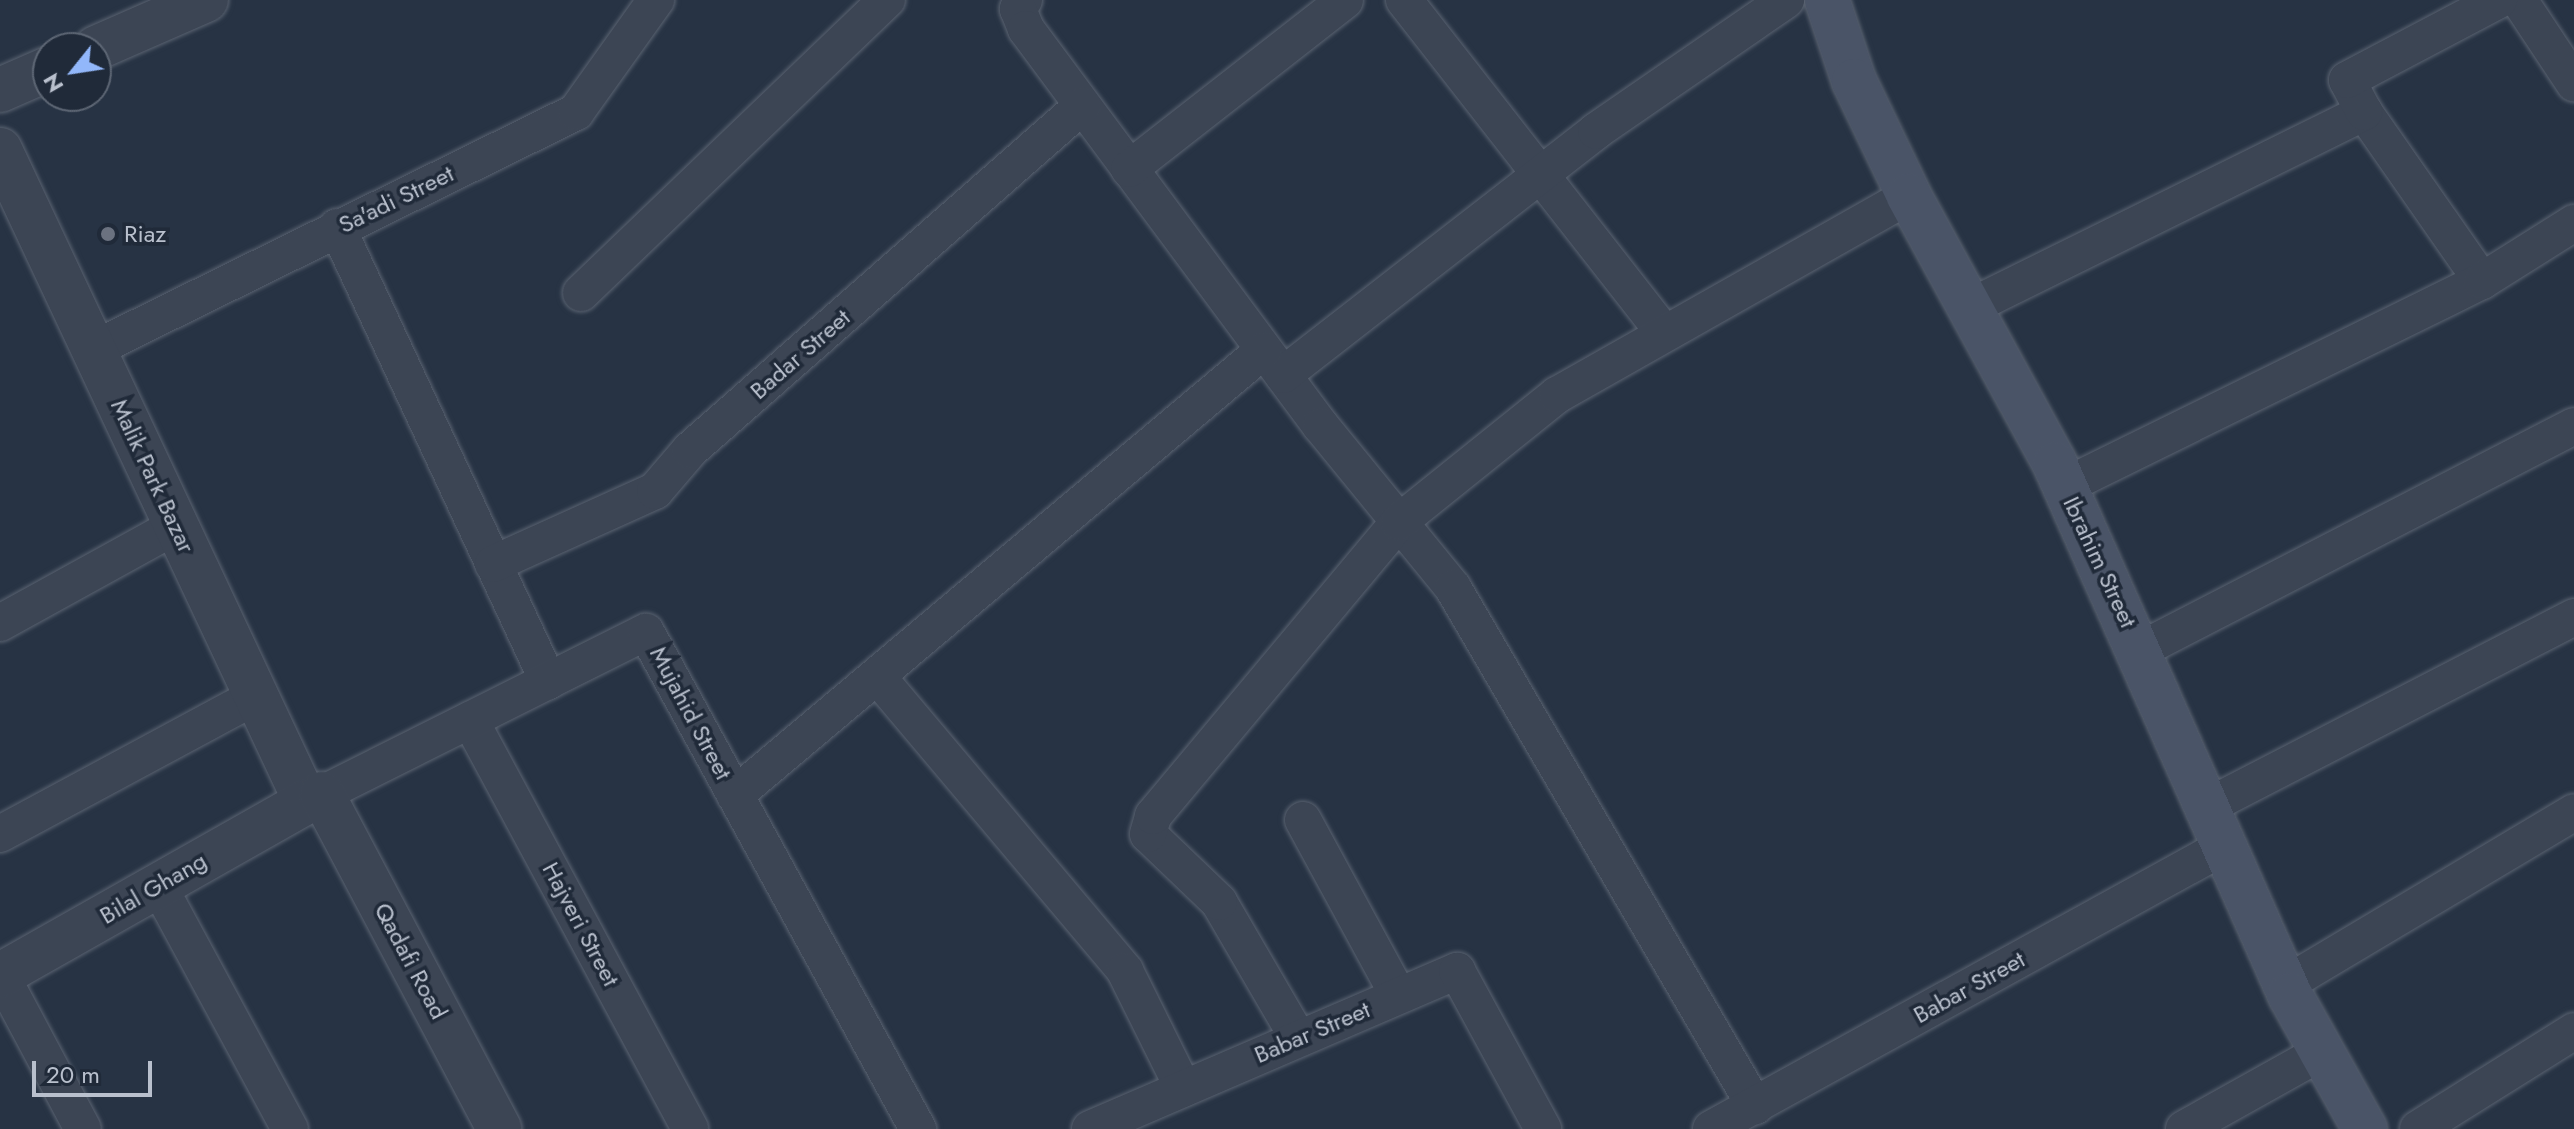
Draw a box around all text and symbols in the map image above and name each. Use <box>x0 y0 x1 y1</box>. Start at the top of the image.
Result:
north arrow <box>32 32 112 112</box>
text: N <box>35 67 71 99</box>
street label: Sa'adi Street <box>334 159 458 239</box>
place label: Riaz <box>124 220 166 248</box>
marker: Riaz <box>99 225 117 243</box>
street label: Badar Street <box>744 303 856 405</box>
street label: Malik Park Bazar <box>105 395 201 557</box>
street label: Ibrahim Street <box>2057 492 2143 632</box>
street label: Mujahid Street <box>644 642 738 784</box>
street label: Bilal Ghang <box>95 846 211 930</box>
street label: Hajveri Street <box>536 857 626 991</box>
street label: Qadafi Road <box>368 898 454 1024</box>
street label: Babar Street <box>1908 945 2030 1029</box>
street label: Babar Street <box>1250 995 1374 1069</box>
scale bar <box>36 1045 156 1095</box>
text: 20 m <box>46 1057 100 1092</box>

